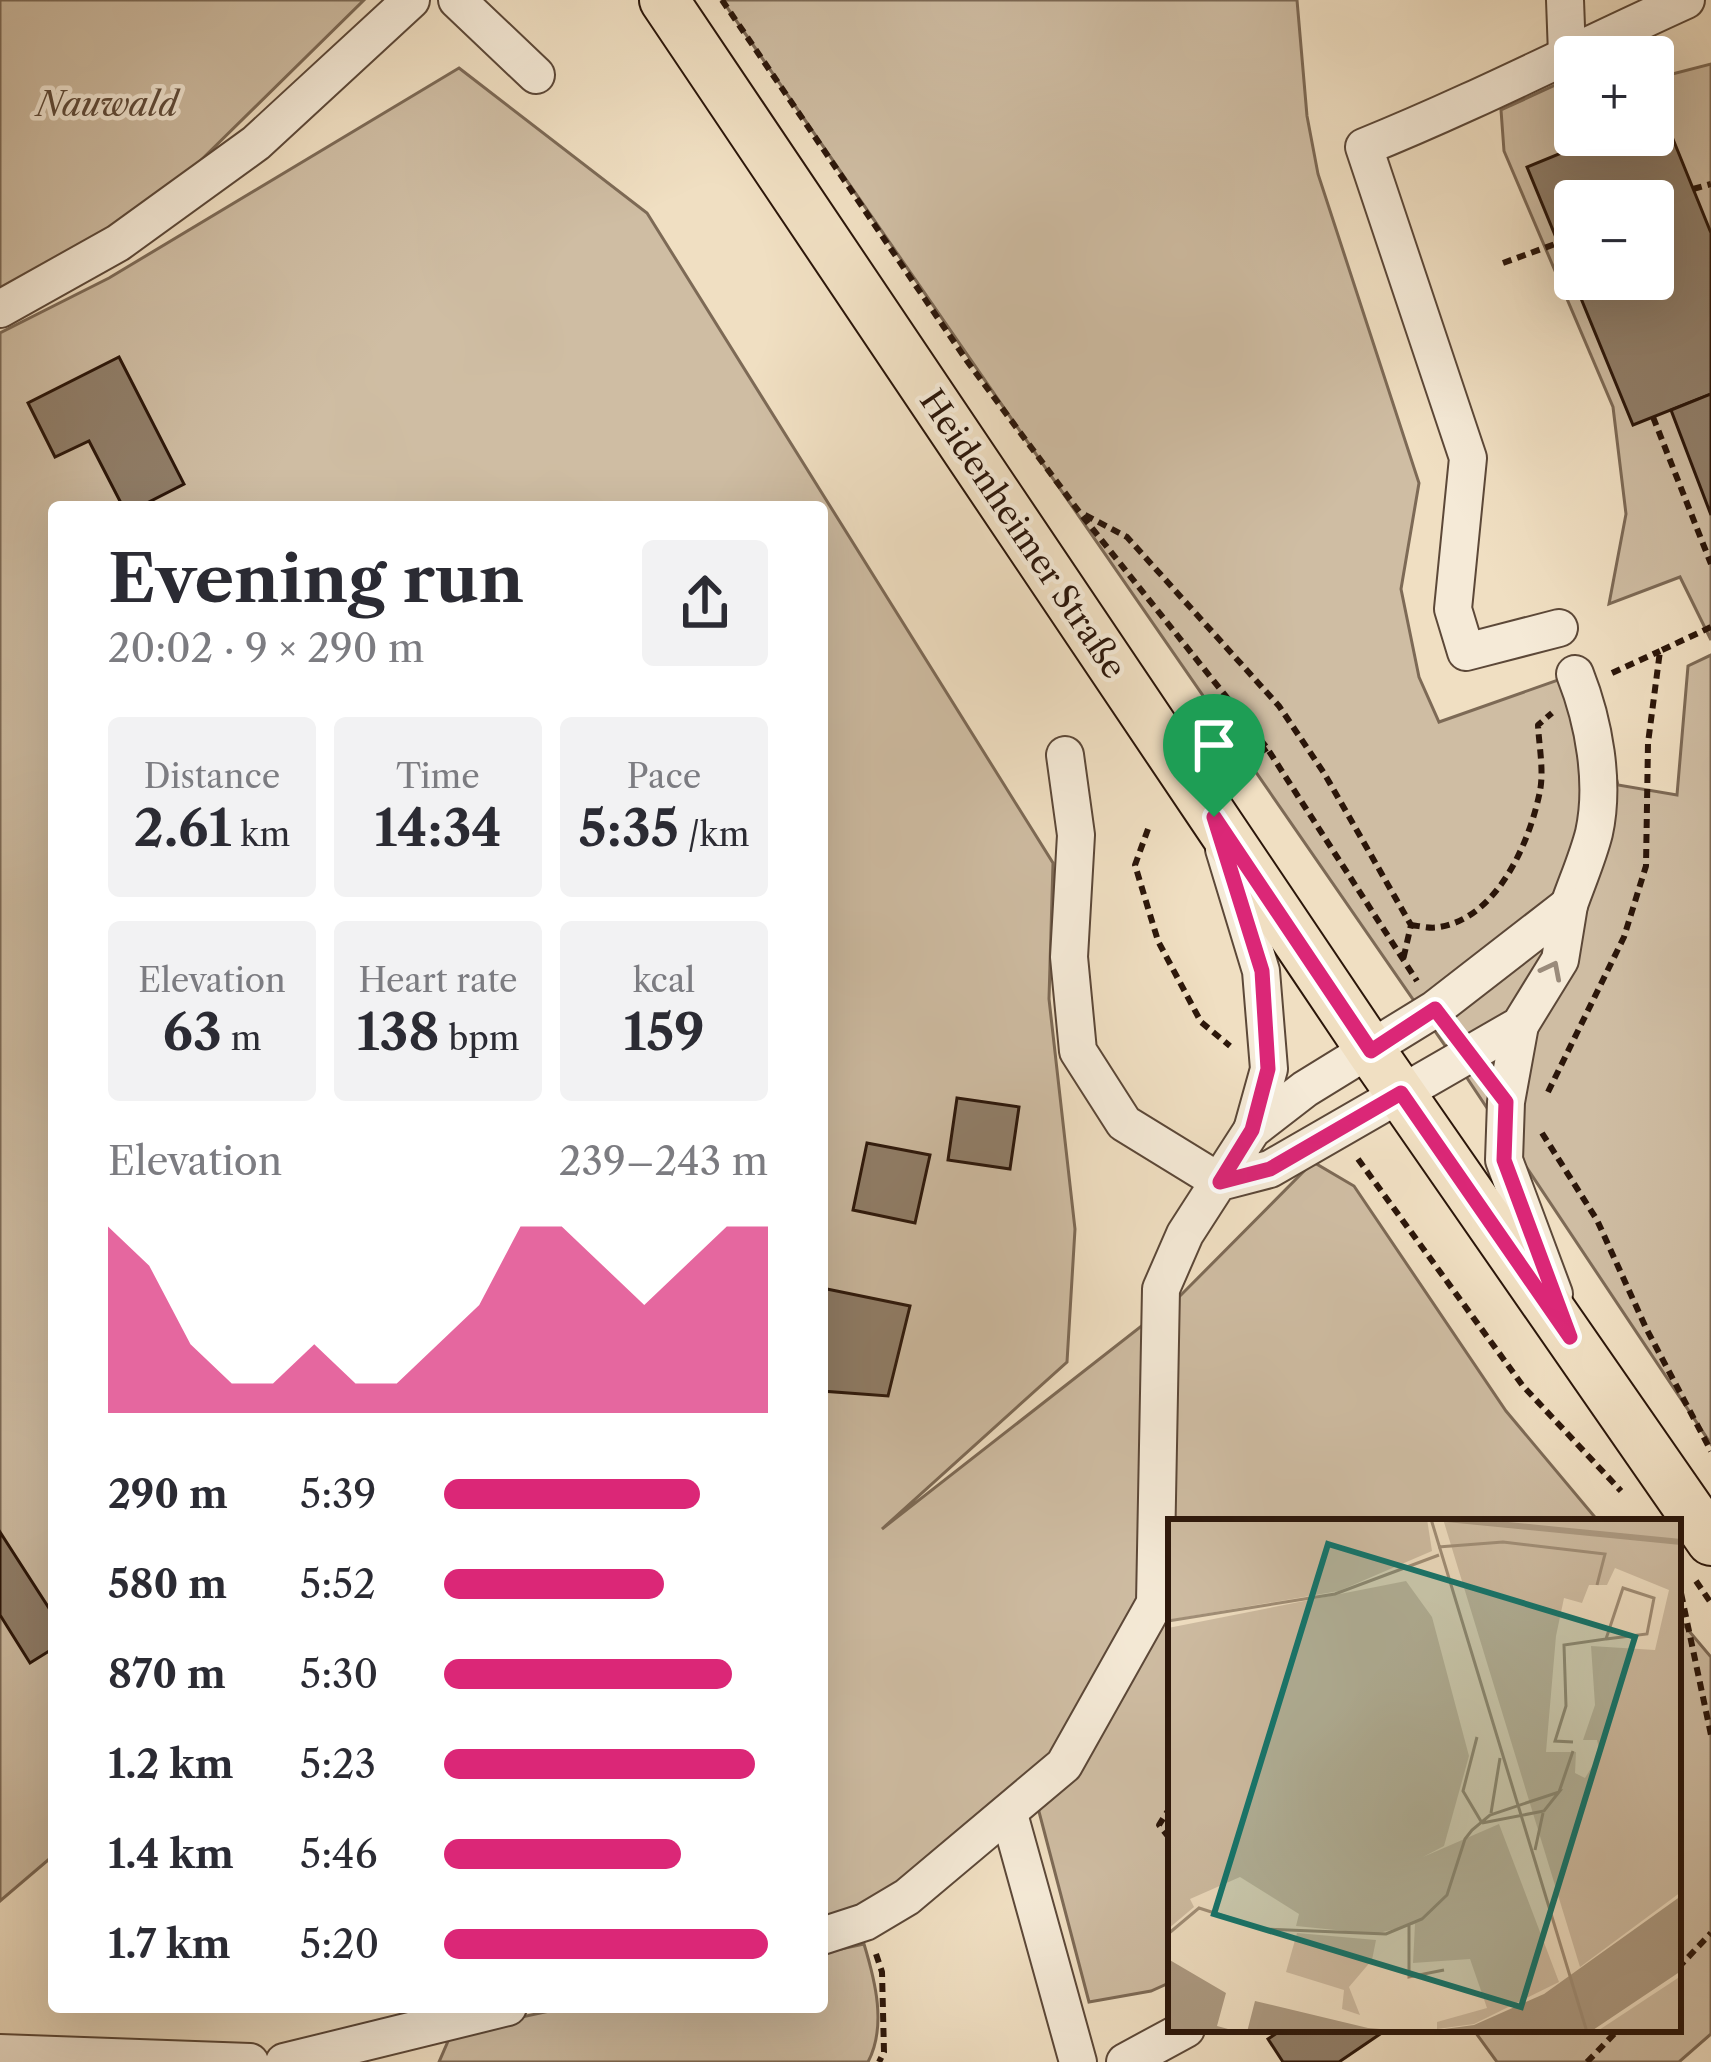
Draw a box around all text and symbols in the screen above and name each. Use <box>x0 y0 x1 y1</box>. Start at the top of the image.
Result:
map controls <box>1554 36 1674 300</box>
button: + <box>1554 36 1674 156</box>
park label: Nauwald <box>33 84 181 125</box>
button: − <box>1554 180 1674 300</box>
street label: Heidenheimer Straße <box>911 382 1135 686</box>
text: Evening run <box>108 538 524 619</box>
button: share <box>642 540 768 666</box>
text: 20:02 · 9 × 290 m <box>108 624 424 672</box>
pin <box>1163 694 1265 817</box>
icon: arrive <box>1181 712 1247 778</box>
text: Distance <box>144 756 280 797</box>
text: Time <box>396 756 480 797</box>
text: Pace <box>627 756 701 797</box>
text: 2.61 <box>134 797 232 859</box>
text: 14:34 <box>374 797 502 859</box>
text: 5:35 <box>579 797 679 859</box>
text: km <box>232 814 290 855</box>
text: /km <box>679 814 749 855</box>
text: Elevation <box>138 960 286 1001</box>
text: Heart rate <box>358 960 518 1001</box>
text: kcal <box>633 960 695 1001</box>
one-way arrow <box>1537 961 1560 983</box>
text: 63 <box>163 1001 222 1063</box>
text: 138 <box>357 1001 440 1063</box>
text: 159 <box>623 1001 705 1063</box>
text: m <box>222 1018 261 1059</box>
text: bpm <box>440 1018 519 1059</box>
text: Elevation <box>108 1137 282 1185</box>
text: 239–243 m <box>559 1137 768 1185</box>
text: 290 m <box>108 1470 228 1518</box>
text: 5:39 <box>300 1470 376 1518</box>
inset map <box>1168 1519 1681 2032</box>
text: 580 m <box>108 1560 227 1608</box>
text: 5:52 <box>300 1560 376 1608</box>
text: 870 m <box>108 1650 226 1698</box>
text: 5:30 <box>300 1650 378 1698</box>
text: 1.2 km <box>108 1740 234 1788</box>
text: 5:23 <box>300 1740 376 1788</box>
text: 1.4 km <box>108 1830 234 1878</box>
text: 5:46 <box>300 1830 378 1878</box>
text: 1.7 km <box>108 1920 231 1968</box>
text: 5:20 <box>300 1920 379 1968</box>

